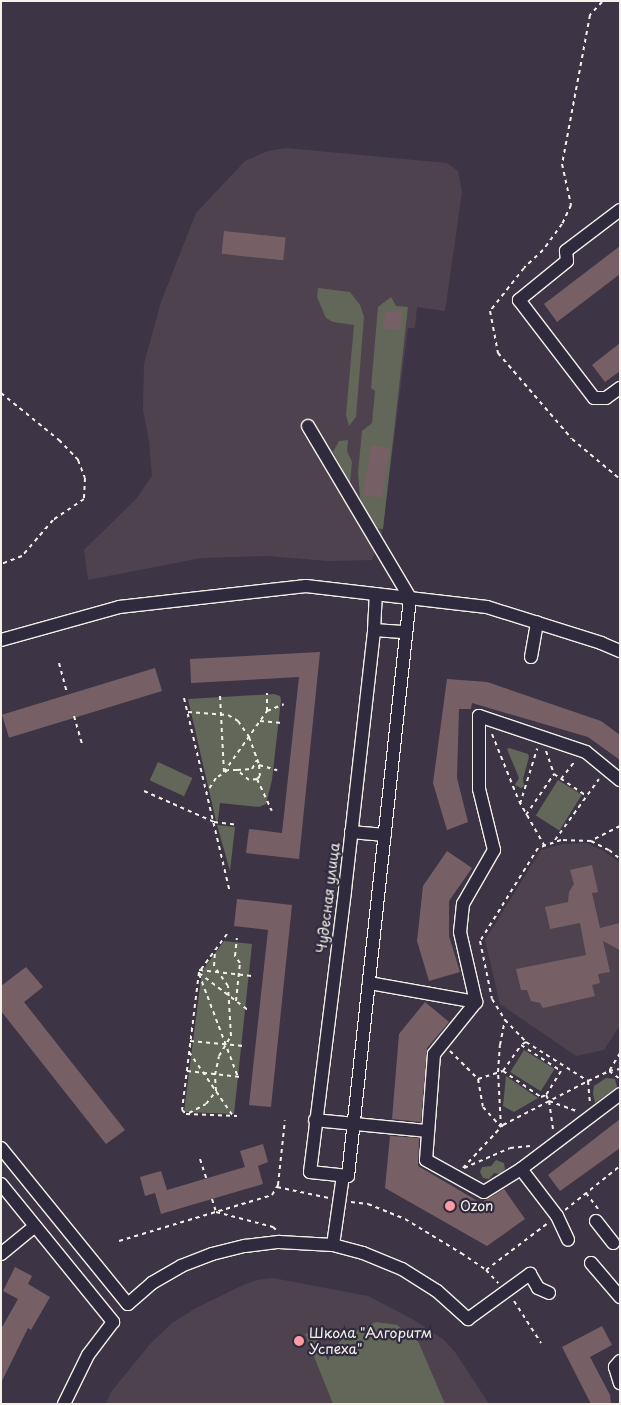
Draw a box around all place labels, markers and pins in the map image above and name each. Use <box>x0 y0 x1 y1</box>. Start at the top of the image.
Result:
place label: Ozon <box>460 1198 493 1214</box>
marker: Ozon <box>444 1200 456 1212</box>
place label: Школа "Алгоритм Успеха" <box>309 1325 433 1358</box>
marker: Школа "Алгоритм Успеха" <box>293 1335 305 1347</box>

